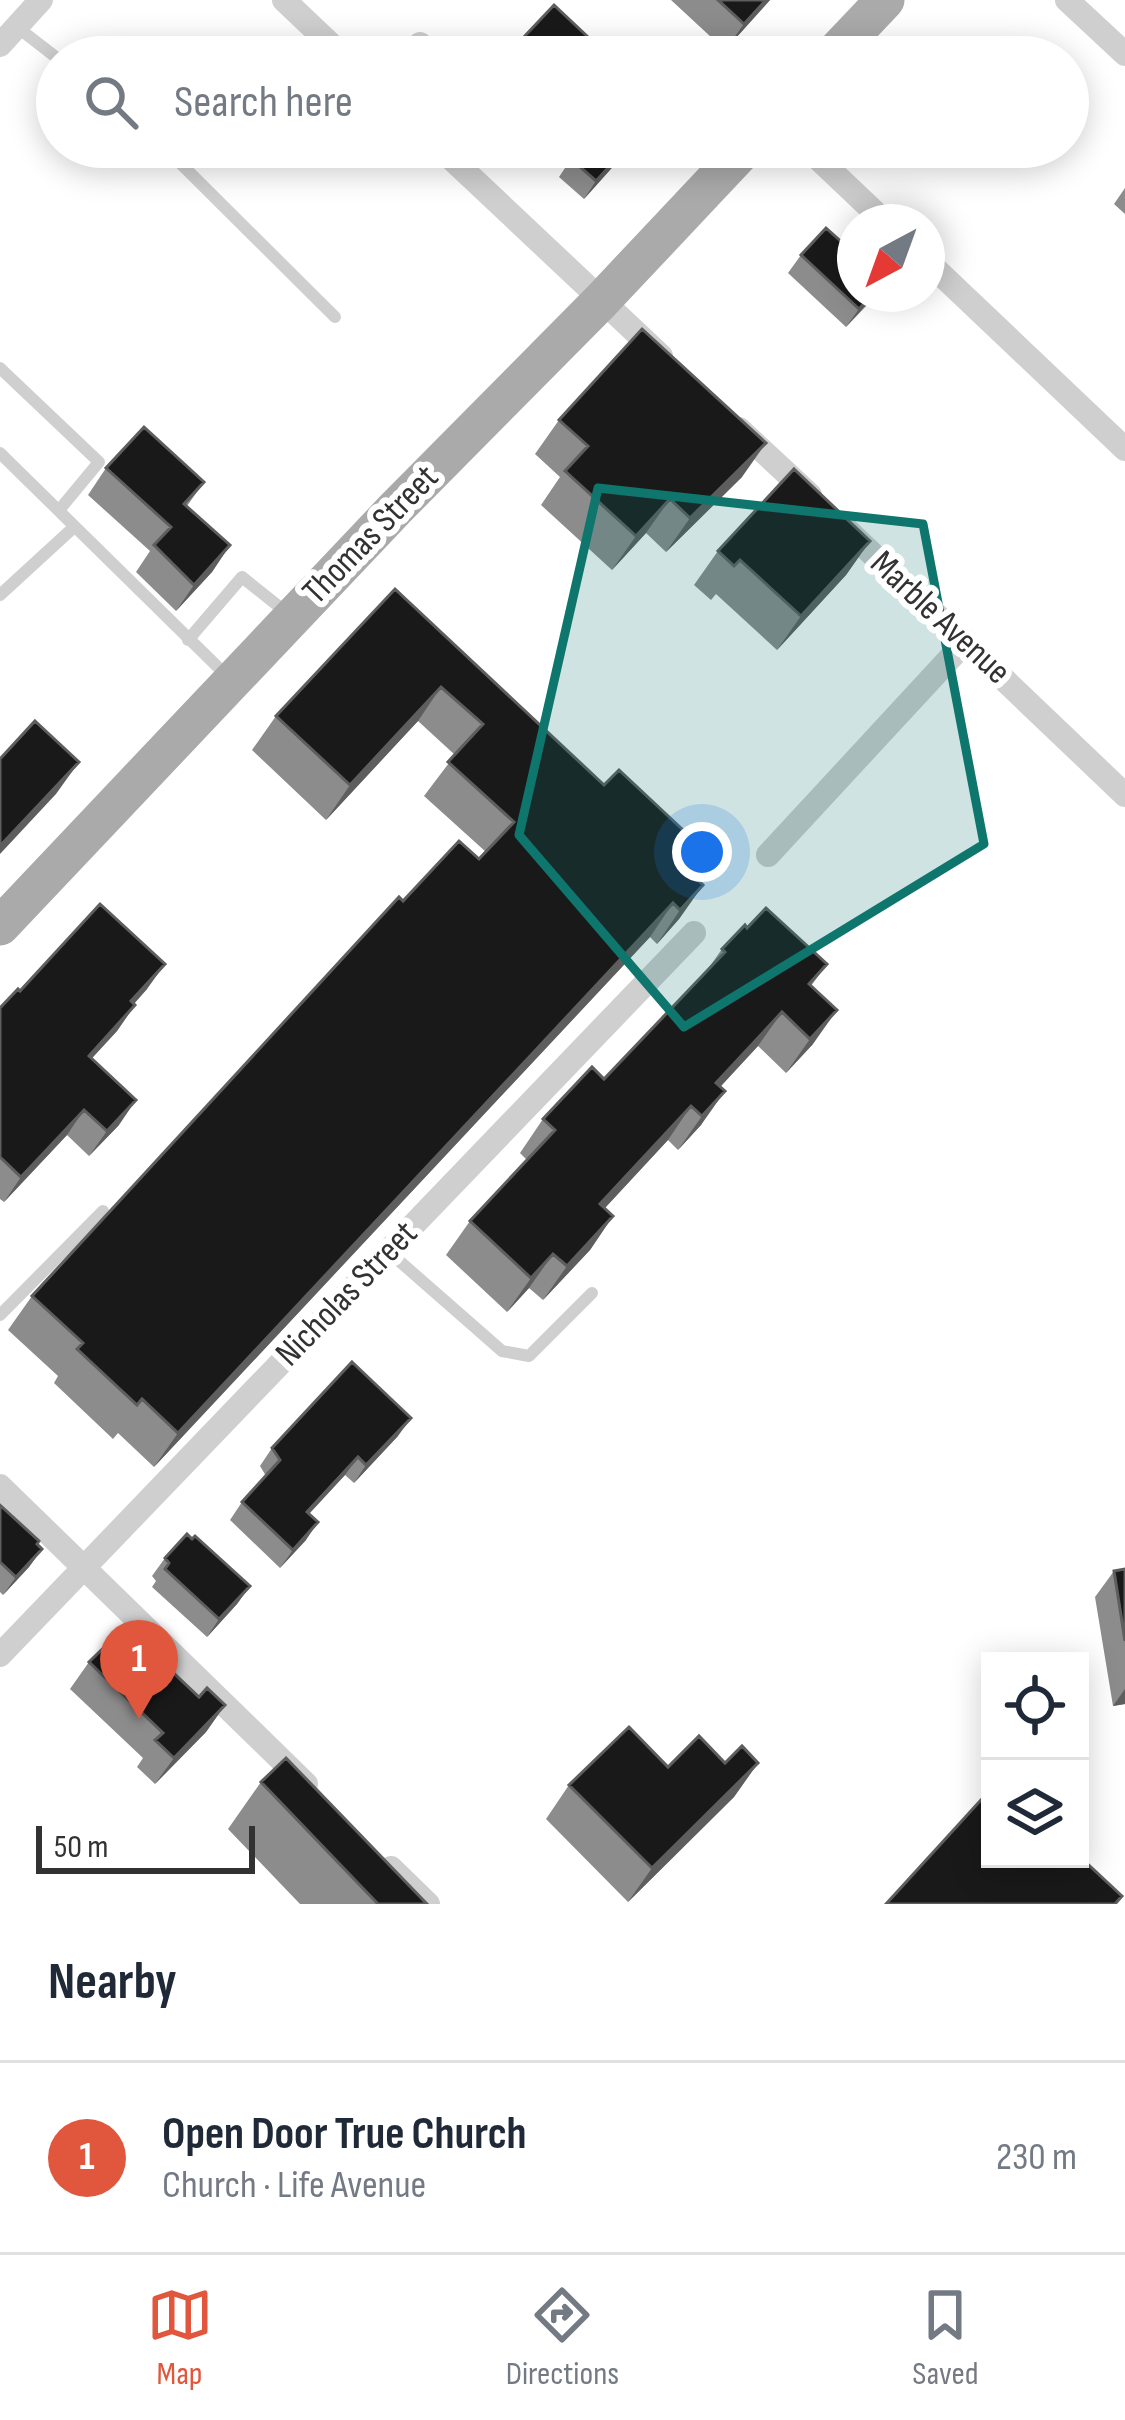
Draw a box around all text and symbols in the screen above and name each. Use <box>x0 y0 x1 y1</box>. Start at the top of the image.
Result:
search box <box>36 36 1089 168</box>
icon: search <box>78 69 144 135</box>
text: Search here <box>174 75 353 130</box>
north arrow <box>837 204 945 312</box>
street label: Thomas Street <box>294 457 448 613</box>
street label: Marble Avenue <box>861 542 1019 694</box>
your location <box>672 822 732 882</box>
street label: Nicholas Street <box>267 1213 427 1375</box>
pin: 1 <box>100 1620 178 1719</box>
map controls <box>981 1652 1089 1868</box>
button: locate <box>981 1652 1089 1760</box>
button: layers <box>981 1760 1089 1868</box>
scale bar <box>36 1820 255 1873</box>
text: 50 m <box>54 1827 108 1867</box>
text: Nearby <box>48 1952 177 2013</box>
text: Open Door True Church <box>162 2107 527 2162</box>
text: 1 <box>79 2134 95 2181</box>
text: 230 m <box>996 2134 1077 2181</box>
text: Church · Life Avenue <box>162 2162 426 2209</box>
tab: Map <box>147 2282 213 2394</box>
tab: Directions <box>506 2282 619 2394</box>
tab: Saved <box>912 2282 978 2394</box>

